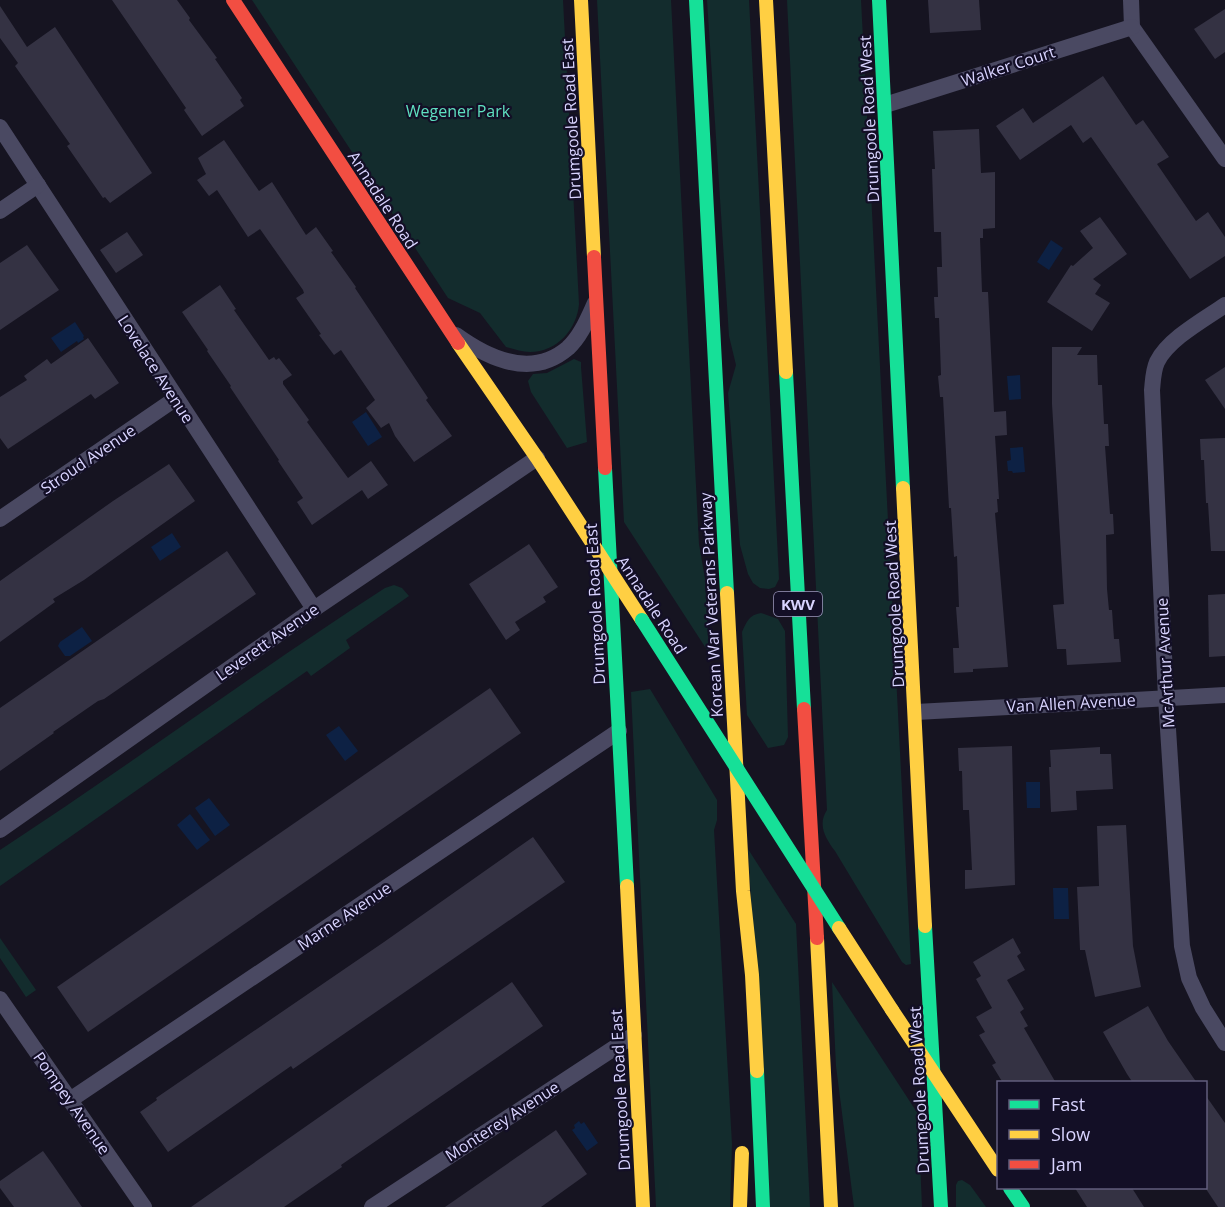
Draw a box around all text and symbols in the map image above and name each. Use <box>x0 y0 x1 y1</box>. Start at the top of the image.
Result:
street label: Drumgoole Road West <box>854 35 884 203</box>
street label: Drumgoole Road East <box>556 38 586 200</box>
street label: Walker Court <box>958 40 1058 92</box>
park label: Wegener Park <box>406 100 511 122</box>
street label: Annadale Road <box>343 147 423 253</box>
street label: Lovelace Avenue <box>113 311 199 427</box>
street label: Stroud Avenue <box>36 419 140 499</box>
street label: Korean War Veterans Parkway <box>694 491 728 718</box>
street label: Drumgoole Road West <box>879 520 909 688</box>
street label: Drumgoole Road East <box>580 523 610 685</box>
street label: Annadale Road <box>612 552 692 658</box>
road number: KWV <box>774 592 822 616</box>
street label: McArthur Avenue <box>1151 597 1179 729</box>
street label: Leverett Avenue <box>211 598 323 686</box>
street label: Van Allen Avenue <box>1006 689 1136 717</box>
street label: Marne Avenue <box>293 877 395 955</box>
street label: Drumgoole Road West <box>904 1006 934 1174</box>
street label: Drumgoole Road East <box>605 1009 635 1171</box>
street label: Pompey Avenue <box>28 1047 116 1159</box>
street label: Monterey Avenue <box>441 1076 563 1166</box>
legend <box>997 1081 1207 1189</box>
text: Fast <box>1051 1092 1085 1116</box>
text: Slow <box>1051 1122 1090 1146</box>
text: Jam <box>1049 1152 1083 1176</box>

